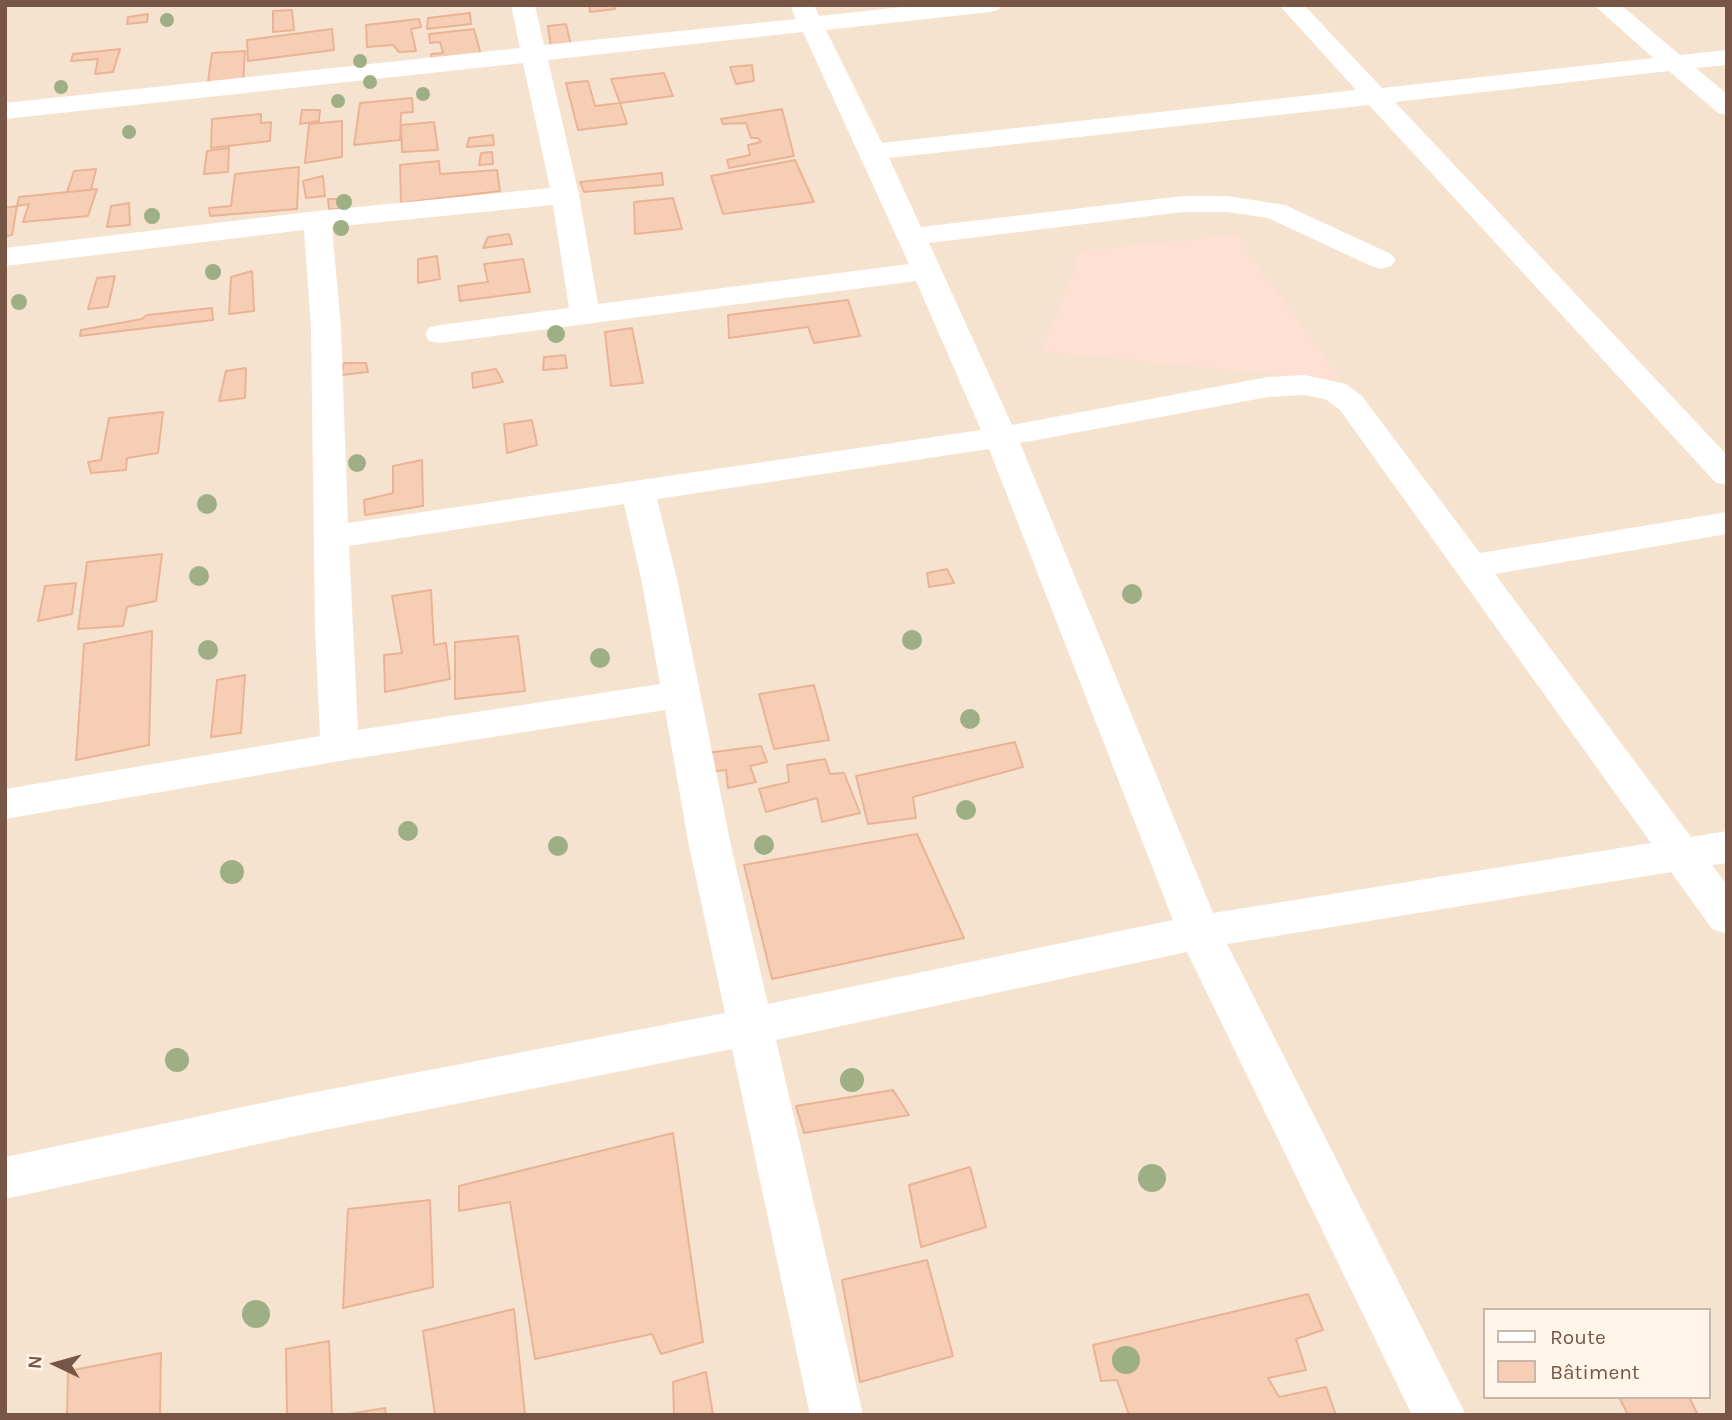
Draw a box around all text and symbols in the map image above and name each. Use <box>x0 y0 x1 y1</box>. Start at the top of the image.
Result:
legend <box>1484 1308 1711 1399</box>
text: Route <box>1550 1325 1606 1349</box>
north arrow <box>21 1329 91 1399</box>
text: N <box>24 1354 47 1370</box>
text: Bâtiment <box>1550 1360 1640 1384</box>

